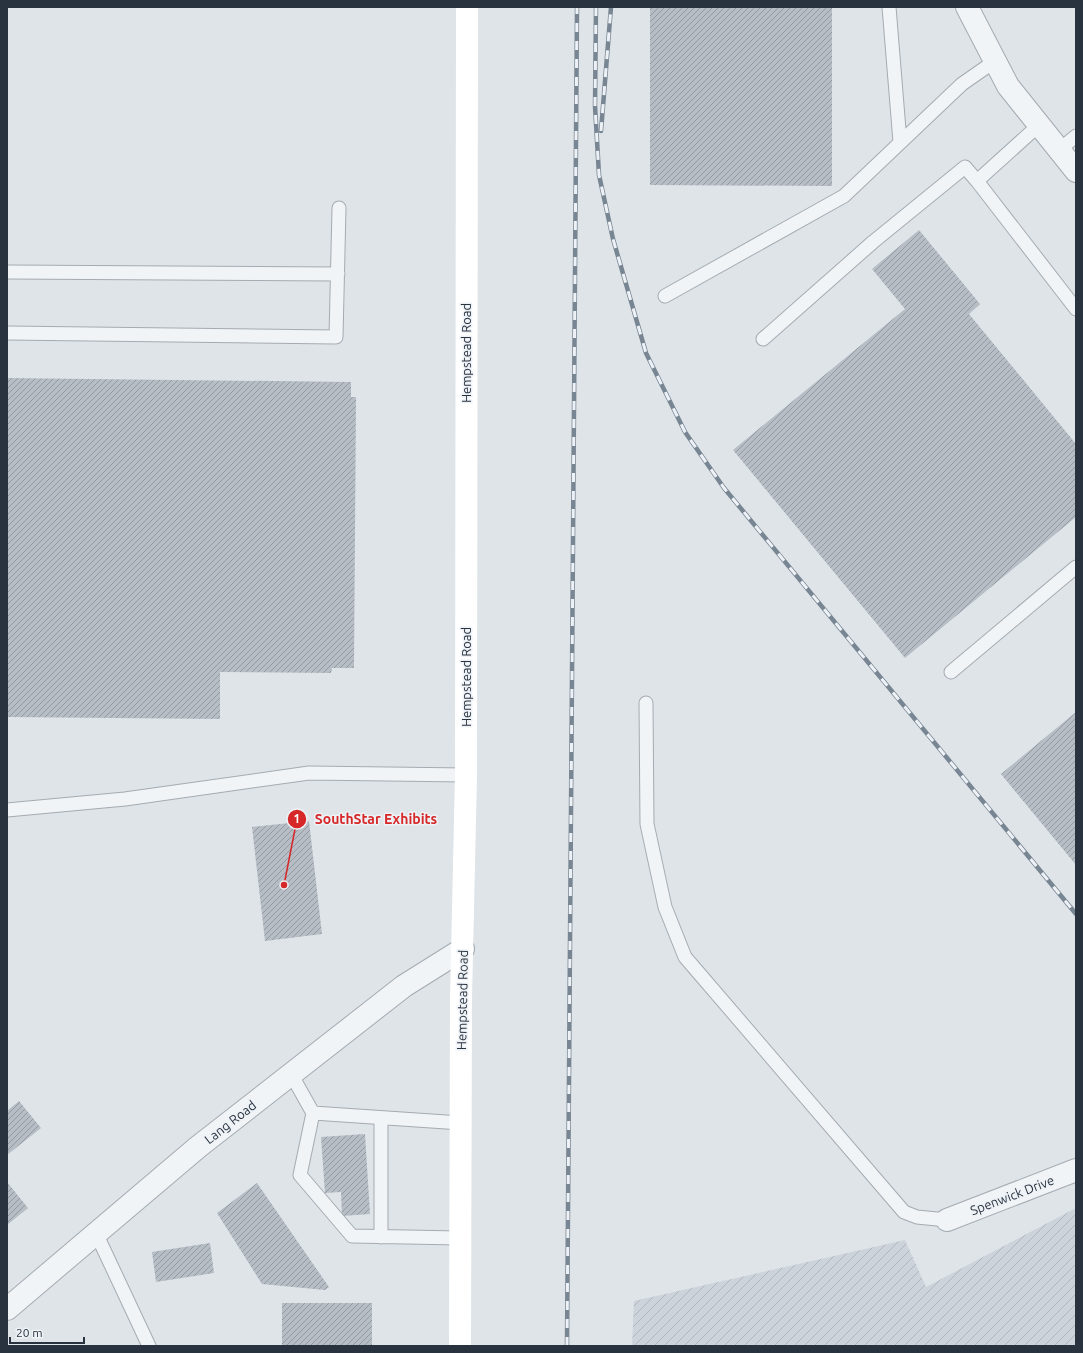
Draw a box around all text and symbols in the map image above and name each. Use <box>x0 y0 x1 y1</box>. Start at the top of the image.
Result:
street label: Hempstead Road <box>459 303 473 403</box>
street label: Hempstead Road <box>459 627 473 727</box>
callout: SouthStar Exhibits <box>287 806 446 832</box>
text: SouthStar Exhibits <box>315 811 438 827</box>
text: 1 <box>294 812 300 825</box>
street label: Hempstead Road <box>454 950 470 1050</box>
street label: Lang Road <box>202 1098 258 1146</box>
street label: Spenwick Drive <box>968 1173 1056 1217</box>
scale bar <box>10 1319 84 1345</box>
text: 20 m <box>16 1326 43 1339</box>

